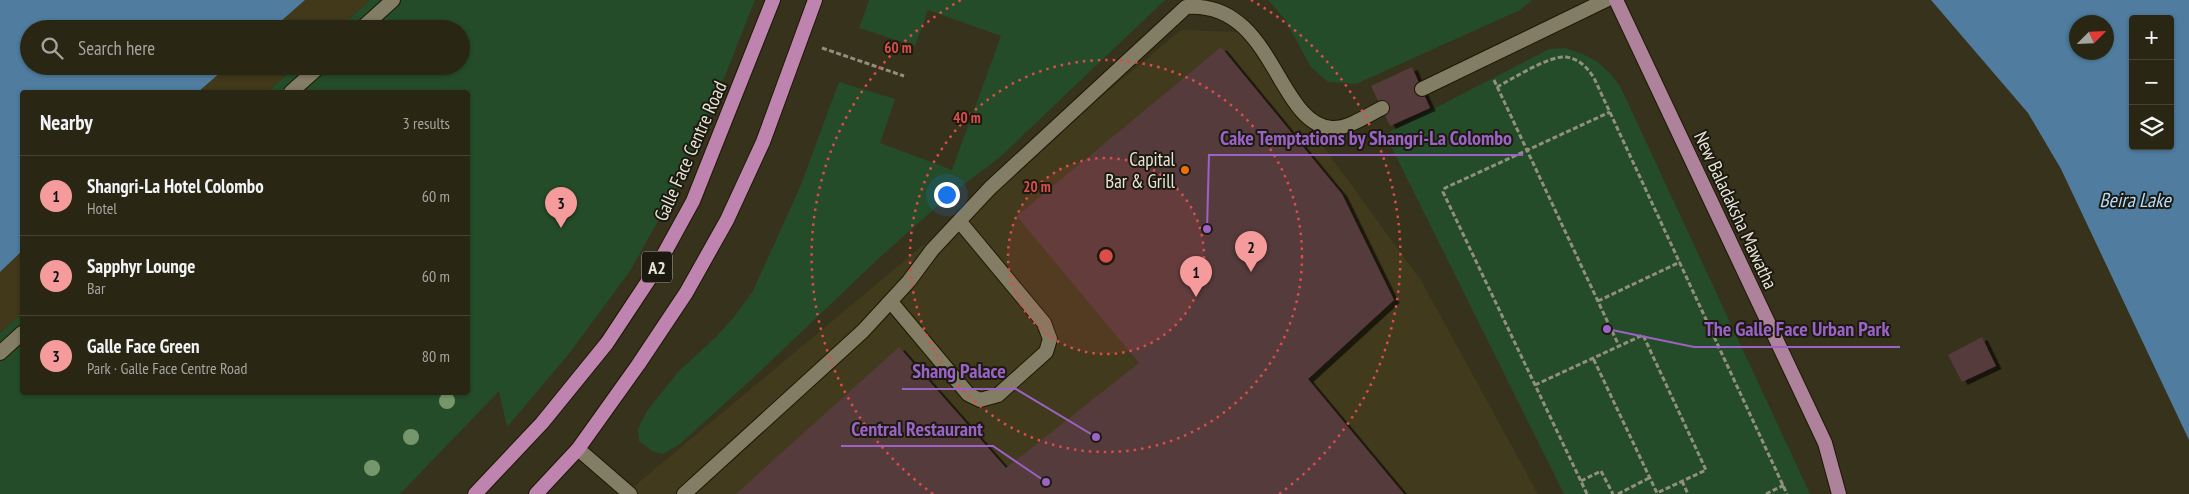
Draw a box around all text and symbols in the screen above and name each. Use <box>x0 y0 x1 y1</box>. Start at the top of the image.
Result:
north arrow <box>2069 15 2114 60</box>
map controls <box>2129 15 2174 150</box>
button: + <box>2129 15 2174 60</box>
search box <box>20 20 470 75</box>
icon: search <box>38 34 66 62</box>
text: Search here <box>78 36 155 60</box>
text: 60 m <box>884 38 912 57</box>
button: − <box>2129 60 2174 105</box>
street label: Galle Face Centre Road <box>648 77 732 225</box>
button: layers <box>2129 105 2174 150</box>
text: 40 m <box>953 108 981 127</box>
text: Nearby <box>40 109 93 136</box>
text: 3 results <box>403 113 450 133</box>
callout: Cake Temptations by Shangri-La Colombo <box>1209 120 1523 155</box>
text: Cake Temptations by Shangri-La Colombo <box>1220 125 1512 151</box>
street label: New Baladaksha Mawatha <box>1689 128 1783 292</box>
place label: Capital Bar & Grill <box>1105 147 1176 193</box>
marker: Capital Bar & Grill <box>1179 164 1191 176</box>
text: Shangri-La Hotel Colombo <box>87 174 264 198</box>
text: 20 m <box>1023 177 1051 196</box>
your location <box>934 182 960 208</box>
text: 1 <box>52 186 60 206</box>
text: 60 m <box>422 186 450 206</box>
pin: 3 <box>545 187 577 228</box>
water label: Beira Lake <box>2099 187 2173 213</box>
text: Hotel <box>87 198 117 218</box>
pin: 2 <box>1235 231 1267 272</box>
centre of rings <box>1097 247 1115 265</box>
road number: A2 <box>642 252 672 282</box>
text: Sapphyr Lounge <box>87 254 195 278</box>
pin: 1 <box>1180 256 1212 297</box>
text: 2 <box>52 266 60 286</box>
text: 60 m <box>422 266 450 286</box>
text: Bar <box>87 278 105 298</box>
callout: The Galle Face Urban Park <box>1694 312 1900 347</box>
text: The Galle Face Urban Park <box>1704 316 1890 342</box>
text: Galle Face Green <box>87 334 200 358</box>
text: 3 <box>52 346 60 366</box>
text: 80 m <box>422 346 450 366</box>
callout: Shang Palace <box>902 354 1016 389</box>
text: Park · Galle Face Centre Road <box>87 358 247 378</box>
text: Shang Palace <box>912 358 1006 384</box>
callout: Central Restaurant <box>841 411 993 446</box>
text: Central Restaurant <box>851 416 983 442</box>

